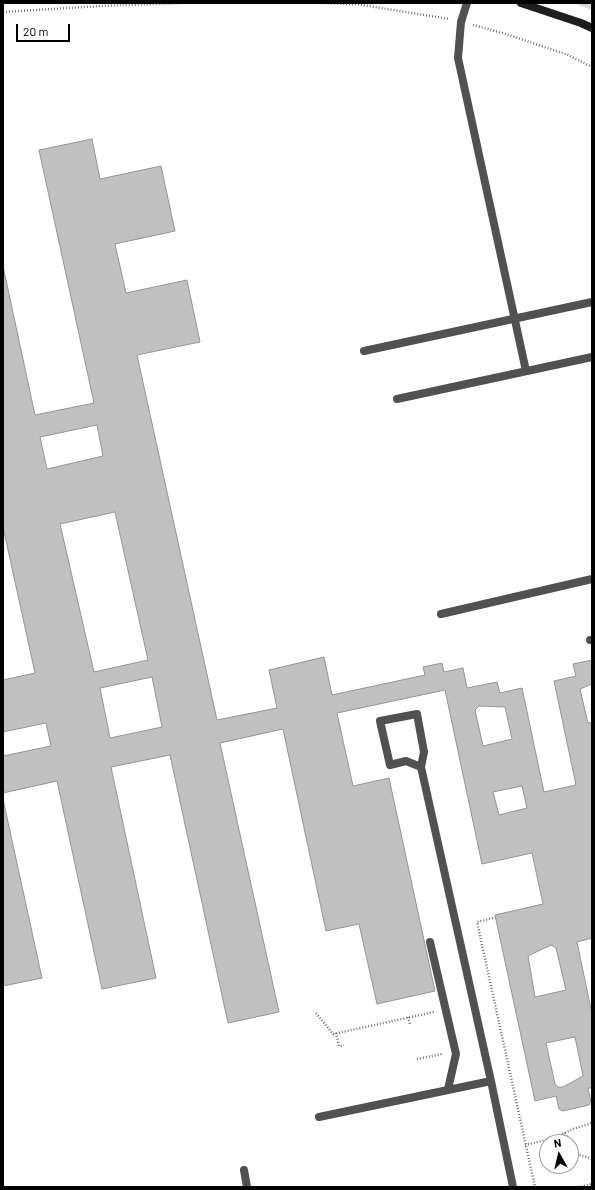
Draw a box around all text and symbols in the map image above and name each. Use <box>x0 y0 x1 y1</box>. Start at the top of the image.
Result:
scale bar <box>18 16 72 42</box>
text: 20 m <box>23 24 49 38</box>
north arrow <box>539 1134 579 1174</box>
text: N <box>553 1136 562 1150</box>

